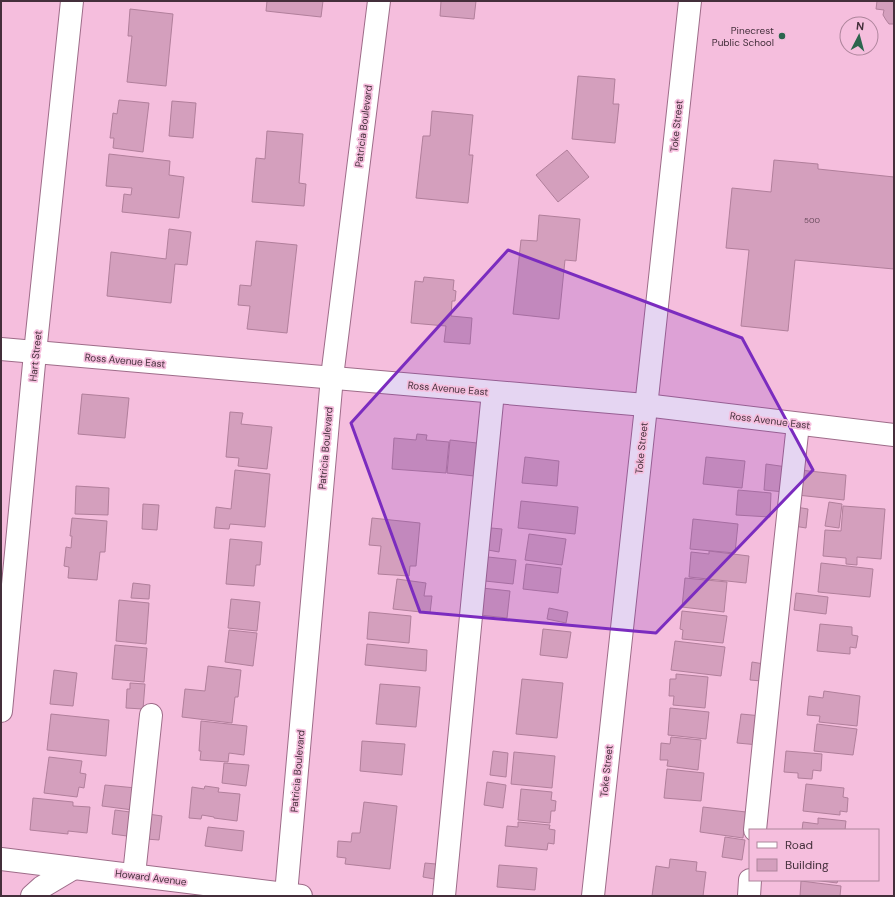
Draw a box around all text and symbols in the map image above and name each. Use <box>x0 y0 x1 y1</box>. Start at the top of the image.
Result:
north arrow <box>839 16 879 56</box>
text: N <box>855 19 865 33</box>
place label: Pinecrest Public School <box>712 24 774 49</box>
marker: Pinecrest Public School <box>777 31 787 41</box>
street label: Patricia Boulevard <box>352 84 375 168</box>
street label: Toke Street <box>667 99 686 153</box>
house number: 500 <box>804 215 820 225</box>
street label: Hart Street <box>26 330 45 382</box>
street label: Ross Avenue East <box>84 351 166 370</box>
street label: Ross Avenue East <box>407 379 489 398</box>
street label: Patricia Boulevard <box>315 406 336 490</box>
street label: Ross Avenue East <box>729 409 811 432</box>
street label: Toke Street <box>632 421 651 475</box>
street label: Patricia Boulevard <box>287 729 308 813</box>
street label: Toke Street <box>597 744 616 798</box>
legend <box>749 829 879 881</box>
text: Road <box>785 837 813 853</box>
text: Building <box>785 857 829 873</box>
street label: Howard Avenue <box>114 867 188 888</box>

